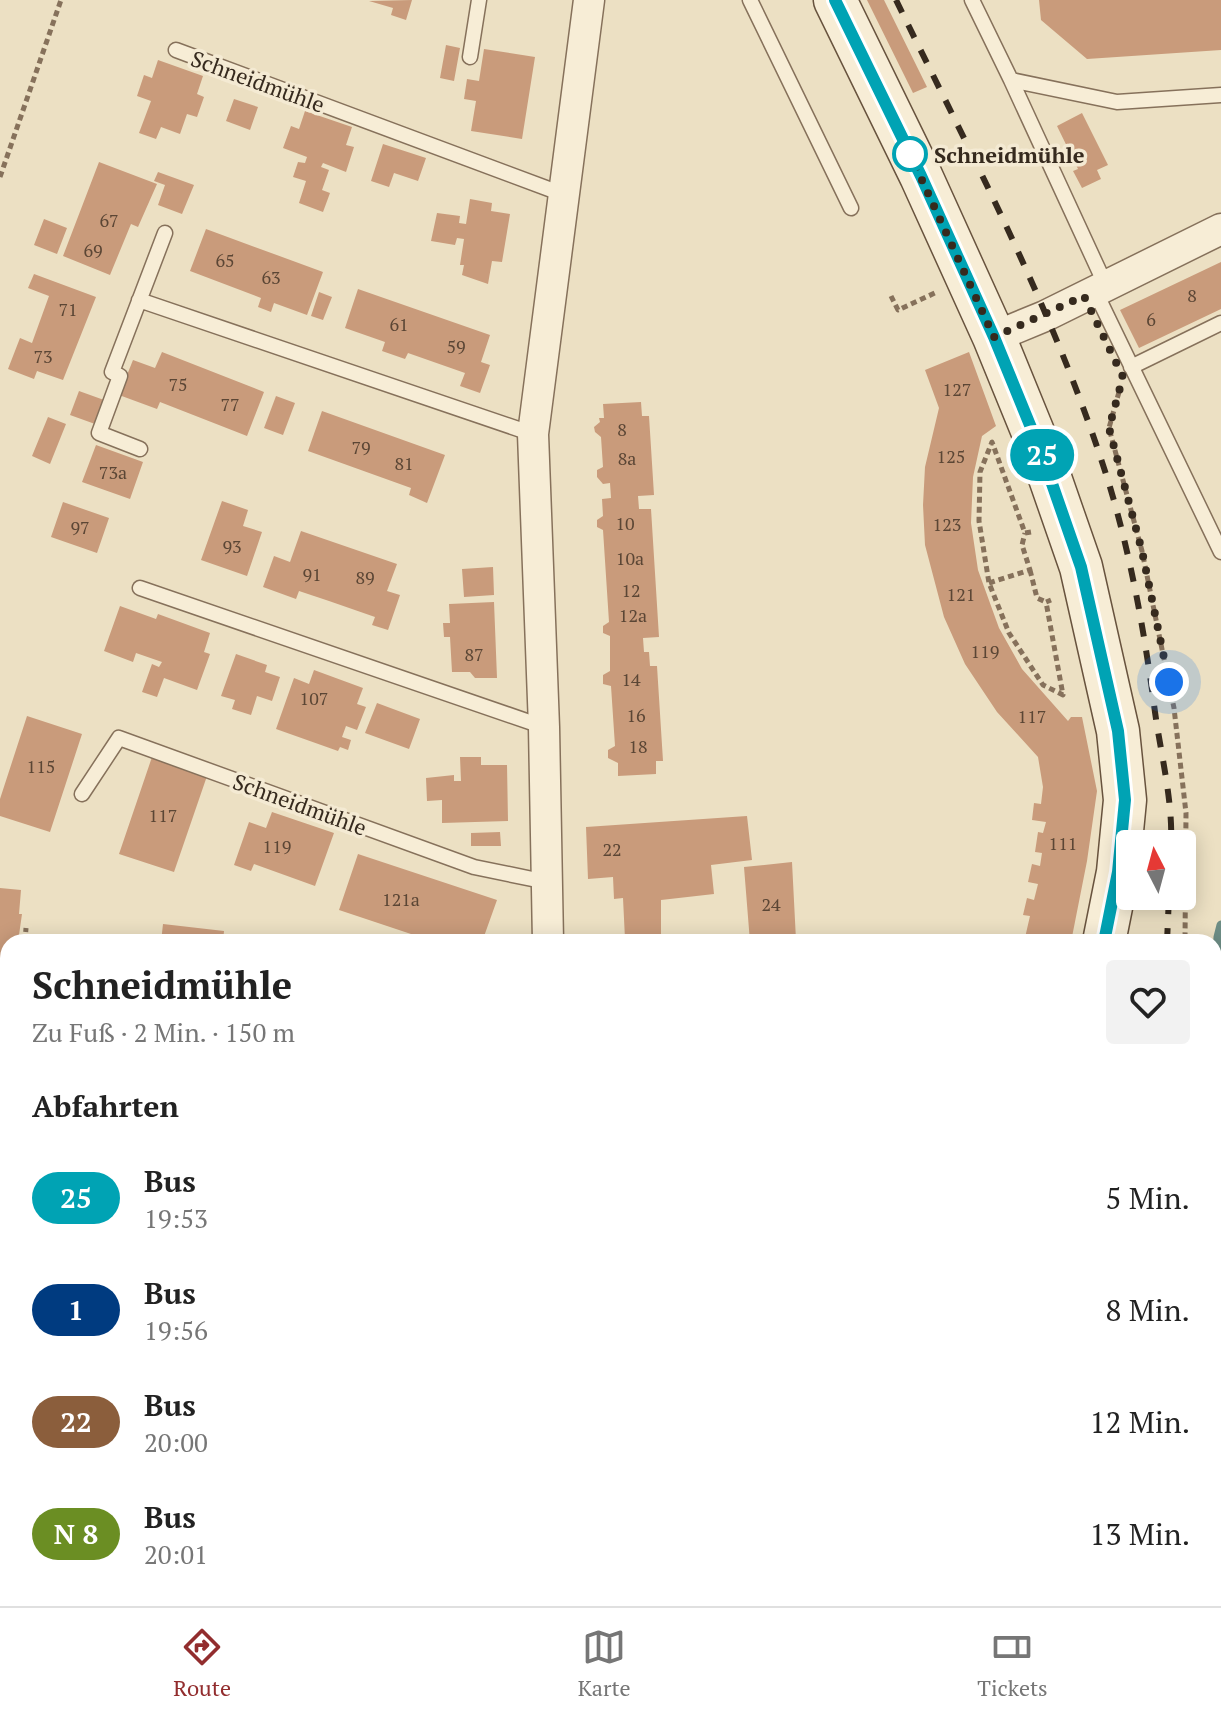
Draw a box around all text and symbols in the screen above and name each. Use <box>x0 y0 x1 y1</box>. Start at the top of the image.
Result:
street label: Schneidmühle <box>187 43 329 119</box>
marker: Schneidmühle <box>893 137 927 171</box>
place label: Schneidmühle <box>934 140 1085 169</box>
house number: 67 <box>99 208 119 232</box>
house number: 69 <box>83 238 103 262</box>
house number: 65 <box>215 248 235 272</box>
house number: 63 <box>261 265 281 289</box>
house number: 8 <box>1187 283 1197 307</box>
house number: 71 <box>58 297 78 321</box>
house number: 6 <box>1146 307 1156 331</box>
house number: 61 <box>389 312 409 336</box>
house number: 59 <box>446 334 466 358</box>
house number: 73 <box>33 344 53 368</box>
house number: 75 <box>168 372 188 396</box>
house number: 127 <box>943 377 971 401</box>
house number: 77 <box>220 392 240 416</box>
house number: 8 <box>617 417 627 441</box>
line badge: 25 <box>1006 429 1078 481</box>
house number: 79 <box>351 435 371 459</box>
text: 25 <box>1026 436 1058 473</box>
house number: 125 <box>937 444 965 468</box>
house number: 8a <box>618 446 636 470</box>
house number: 81 <box>394 451 414 475</box>
house number: 73a <box>99 460 127 484</box>
house number: 10 <box>615 511 635 535</box>
house number: 123 <box>933 512 961 536</box>
house number: 97 <box>70 515 90 539</box>
house number: 93 <box>222 534 242 558</box>
house number: 10a <box>616 546 644 570</box>
house number: 91 <box>302 562 322 586</box>
house number: 89 <box>355 565 375 589</box>
house number: 12 <box>621 578 641 602</box>
house number: 121 <box>947 582 975 606</box>
house number: 12a <box>619 603 647 627</box>
house number: 119 <box>971 639 999 663</box>
house number: 87 <box>464 642 484 666</box>
your location <box>1149 662 1189 702</box>
house number: 14 <box>621 667 641 691</box>
house number: 107 <box>300 686 328 710</box>
house number: 16 <box>626 703 646 727</box>
house number: 117 <box>1018 704 1046 728</box>
house number: 18 <box>628 734 648 758</box>
house number: 115 <box>27 754 55 778</box>
street label: Schneidmühle <box>229 766 371 842</box>
house number: 117 <box>149 803 177 827</box>
north arrow <box>1116 830 1196 910</box>
map controls <box>1116 830 1196 910</box>
house number: 111 <box>1049 831 1077 855</box>
house number: 119 <box>263 834 291 858</box>
house number: 22 <box>602 837 622 861</box>
house number: 121a <box>382 887 420 911</box>
house number: 24 <box>761 892 781 916</box>
text: Schneidmühle <box>32 960 292 1010</box>
button: heart <box>1106 960 1190 1044</box>
text: Zu Fuß · 2 Min. · 150 m <box>32 1015 295 1049</box>
text: Abfahrten <box>32 1086 179 1126</box>
text: Bus <box>144 1161 196 1201</box>
text: 5 Min. <box>1105 1178 1190 1218</box>
text: 25 <box>60 1179 92 1216</box>
text: 19:53 <box>144 1201 208 1235</box>
text: Bus <box>144 1273 196 1313</box>
text: 8 Min. <box>1105 1290 1190 1330</box>
text: 1 <box>68 1291 84 1328</box>
text: 19:56 <box>144 1313 208 1347</box>
text: Bus <box>144 1385 196 1425</box>
text: 12 Min. <box>1090 1402 1190 1442</box>
text: 22 <box>60 1403 92 1440</box>
text: 20:00 <box>144 1425 208 1459</box>
text: Bus <box>144 1497 196 1537</box>
text: 13 Min. <box>1090 1514 1190 1554</box>
text: N 8 <box>54 1515 98 1552</box>
text: 20:01 <box>144 1537 208 1571</box>
tab: Route <box>173 1625 231 1702</box>
tab: Karte <box>578 1625 631 1702</box>
tab: Tickets <box>977 1625 1048 1702</box>

